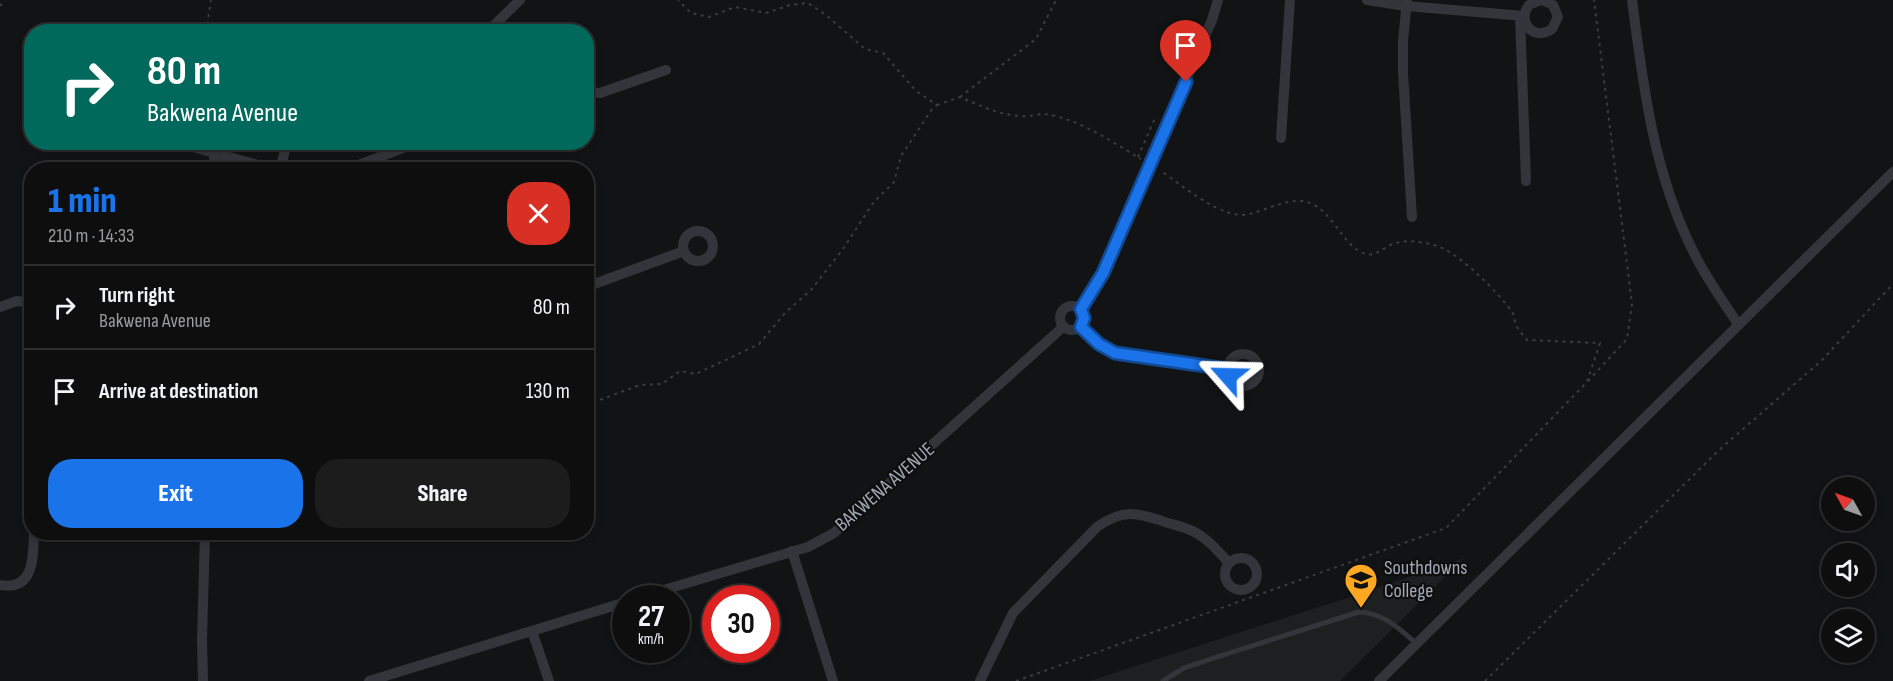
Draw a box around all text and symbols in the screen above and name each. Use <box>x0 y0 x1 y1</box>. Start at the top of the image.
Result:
pin <box>1160 20 1211 82</box>
icon: arrive <box>1169 29 1202 62</box>
text: 80 m <box>147 46 221 97</box>
icon: right <box>48 48 126 126</box>
text: Bakwena Avenue <box>147 97 298 129</box>
text: 1 min <box>48 180 116 223</box>
button: close <box>507 182 570 245</box>
text: 210 m · 14:33 <box>48 224 135 248</box>
text: Turn right <box>99 282 175 309</box>
icon: right <box>48 291 81 324</box>
text: 80 m <box>533 294 570 321</box>
text: Bakwena Avenue <box>99 309 211 333</box>
position arrow <box>1196 344 1260 408</box>
icon: arrive <box>48 375 81 408</box>
text: Arrive at destination <box>99 378 258 405</box>
text: 130 m <box>526 378 570 405</box>
street label: BAKWENA AVENUE <box>831 437 939 537</box>
button: Exit <box>48 459 303 528</box>
button: Share <box>315 459 570 528</box>
north arrow <box>1821 477 1875 531</box>
map controls <box>1821 477 1875 663</box>
button: sound <box>1821 543 1875 597</box>
place label: Southdowns College <box>1384 556 1467 603</box>
school or university icon: Southdowns College <box>1343 562 1379 609</box>
speed limit sign: 30 <box>702 585 780 663</box>
text: 27 <box>638 599 664 635</box>
button: layers <box>1821 609 1875 663</box>
text: km/h <box>638 630 664 649</box>

